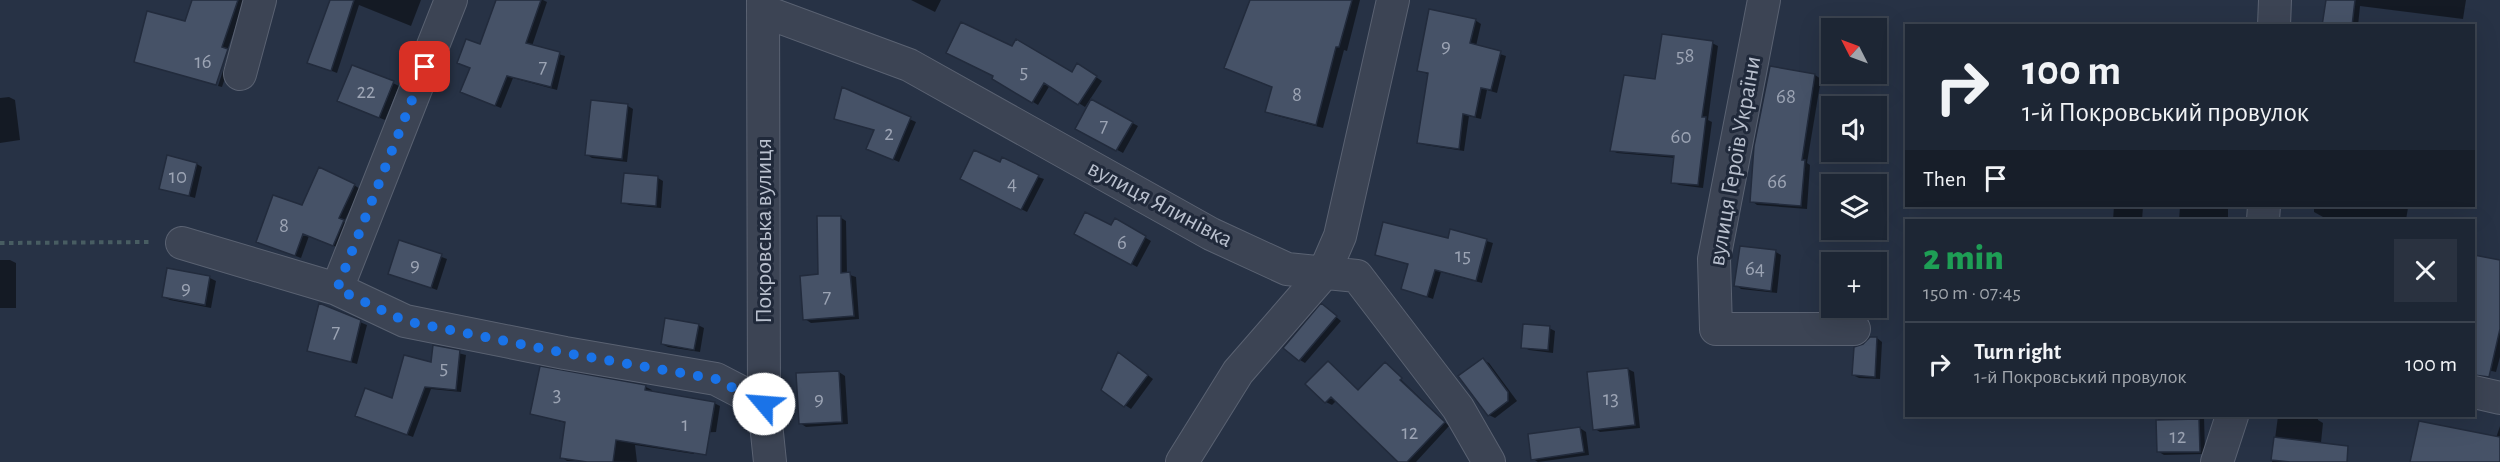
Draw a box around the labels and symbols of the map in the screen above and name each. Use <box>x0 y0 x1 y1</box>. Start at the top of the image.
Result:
north arrow <box>1821 18 1887 84</box>
house number: 9 <box>1441 35 1451 56</box>
pin <box>399 41 450 92</box>
house number: 58 <box>1676 45 1694 66</box>
house number: 16 <box>194 51 212 72</box>
street label: вулиця Героїв України <box>1705 54 1765 268</box>
house number: 7 <box>539 56 548 77</box>
house number: 5 <box>1020 61 1028 82</box>
house number: 22 <box>356 81 376 102</box>
house number: 8 <box>1292 84 1302 105</box>
house number: 68 <box>1776 86 1796 107</box>
house number: 7 <box>1100 115 1109 136</box>
house number: 2 <box>884 123 894 144</box>
house number: 60 <box>1671 126 1691 147</box>
street label: Покровська вулиця <box>752 138 776 324</box>
street label: вулиця Ялинівка <box>1084 156 1236 252</box>
house number: 10 <box>169 166 187 187</box>
house number: 66 <box>1767 171 1787 192</box>
house number: 4 <box>1007 173 1017 194</box>
house number: 8 <box>279 215 289 236</box>
house number: 6 <box>1117 232 1127 253</box>
house number: 15 <box>1455 245 1471 266</box>
house number: 9 <box>410 254 420 275</box>
house number: 64 <box>1745 258 1765 279</box>
house number: 9 <box>181 277 191 298</box>
house number: 7 <box>823 286 832 307</box>
house number: 7 <box>332 321 341 342</box>
house number: 5 <box>440 357 448 378</box>
position arrow <box>732 372 796 436</box>
house number: 3 <box>553 384 561 405</box>
house number: 9 <box>814 388 824 409</box>
house number: 13 <box>1603 388 1619 409</box>
house number: 1 <box>681 414 689 435</box>
house number: 12 <box>1402 422 1418 443</box>
house number: 12 <box>2170 426 2186 447</box>

